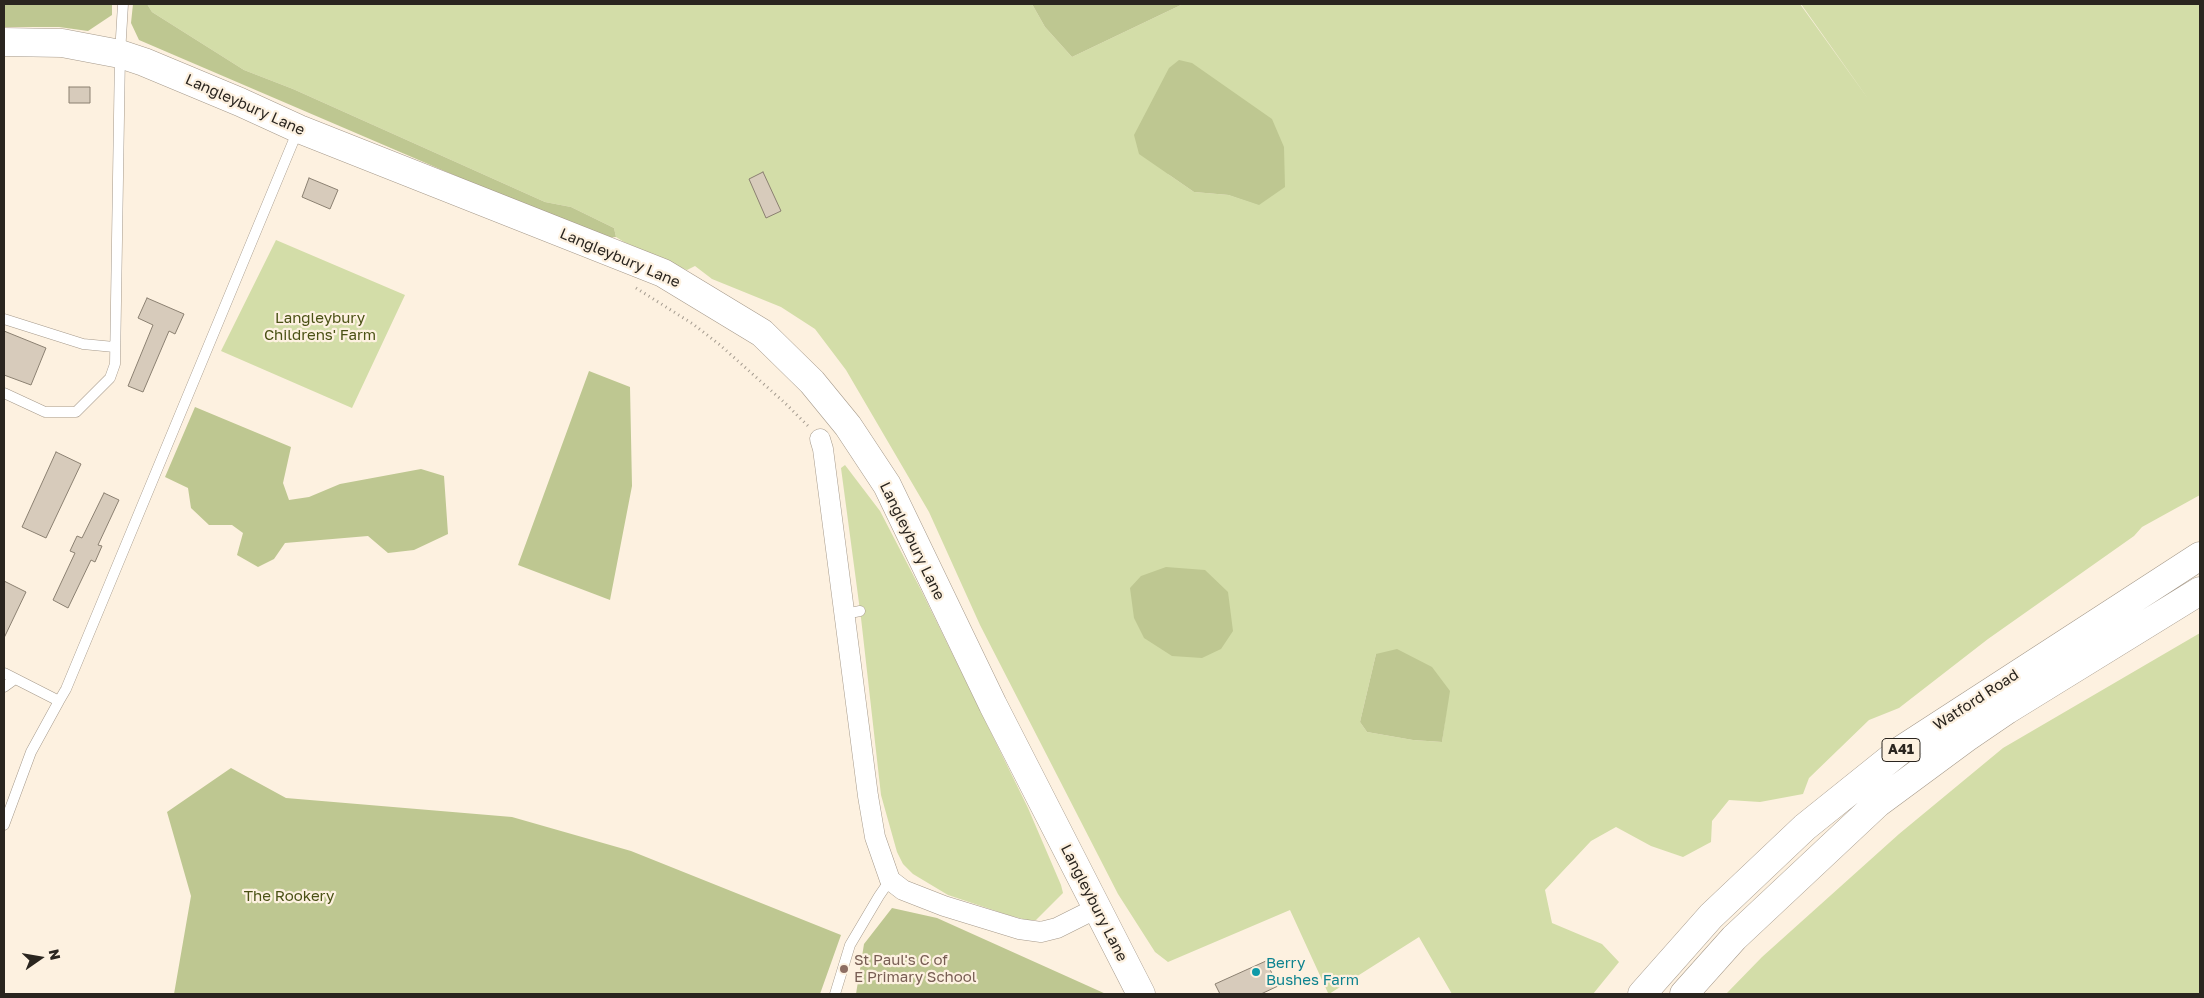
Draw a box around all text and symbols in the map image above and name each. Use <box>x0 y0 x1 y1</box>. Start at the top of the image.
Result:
street label: Langleybury Lane <box>182 71 308 139</box>
street label: Langleybury Lane <box>557 225 683 291</box>
park label: Langleybury Childrens' Farm <box>264 309 376 344</box>
street label: Langleybury Lane <box>876 479 948 603</box>
street label: Watford Road <box>1930 666 2022 734</box>
road number: A41 <box>1882 738 1920 762</box>
street label: Langleybury Lane <box>1057 841 1131 965</box>
park label: The Rookery <box>244 887 334 905</box>
north arrow <box>15 933 65 983</box>
text: N <box>46 947 65 962</box>
place label: St Paul's C of E Primary School <box>854 951 977 986</box>
place label: Berry Bushes Farm <box>1266 954 1359 989</box>
marker: St Paul's C of E Primary School <box>838 963 850 975</box>
marker: Berry Bushes Farm <box>1250 966 1262 978</box>

